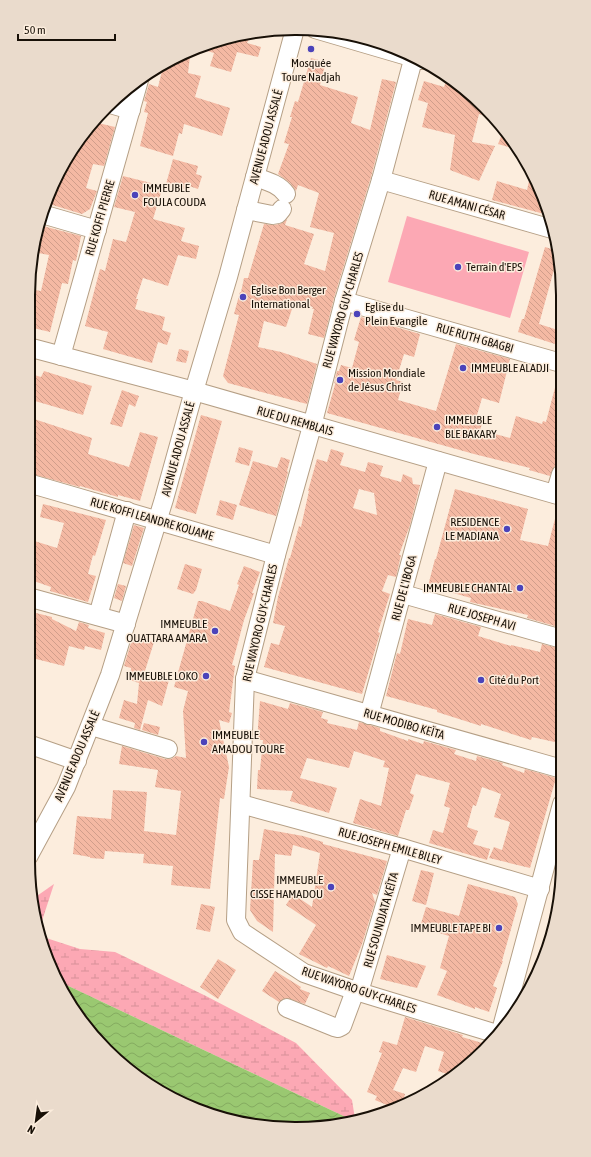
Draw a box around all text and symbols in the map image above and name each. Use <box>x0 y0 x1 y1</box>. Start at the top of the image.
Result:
scale bar <box>18 16 115 42</box>
text: 50 m <box>24 23 46 37</box>
marker: Mosquée Toure Nadjah <box>306 44 316 54</box>
place label: Mosquée Toure Nadjah <box>281 56 341 84</box>
street label: AVENUE ADOU ASSALÉ <box>247 88 285 186</box>
street label: RUE KOFFI PIERRE <box>83 179 117 257</box>
place label: IMMEUBLE FOULA COUDA <box>143 181 206 209</box>
street label: RUE AMANI CÉSAR <box>427 187 507 223</box>
marker: IMMEUBLE FOULA COUDA <box>130 190 140 200</box>
street label: RUE WAYORO GUY-CHARLES <box>320 250 366 370</box>
place label: Terrain d'EPS <box>466 260 522 274</box>
marker: Terrain d'EPS <box>453 262 463 272</box>
place label: Eglise Bon Berger International <box>251 283 326 311</box>
marker: Eglise Bon Berger International <box>238 292 248 302</box>
place label: Eglise du Plein Evangile <box>365 300 427 328</box>
marker: Eglise du Plein Evangile <box>352 309 362 319</box>
street label: RUE RUTH GBAGBI <box>435 320 515 356</box>
place label: IMMEUBLE ALADJI <box>471 361 549 375</box>
marker: IMMEUBLE ALADJI <box>458 363 468 373</box>
place label: Mission Mondiale de Jésus Christ <box>348 366 425 394</box>
marker: Mission Mondiale de Jésus Christ <box>335 375 345 385</box>
street label: AVENUE ADOU ASSALÉ <box>159 400 197 498</box>
street label: RUE DU REMBLAIS <box>255 403 335 439</box>
place label: IMMEUBLE BLE BAKARY <box>445 413 497 441</box>
marker: IMMEUBLE BLE BAKARY <box>432 422 442 432</box>
street label: RUE KOFFI LEANDRE KOUAME <box>89 495 215 543</box>
place label: RESIDENCE LE MADIANA <box>445 515 499 543</box>
marker: RESIDENCE LE MADIANA <box>502 524 512 534</box>
street label: RUE DE L'IBOGA <box>389 554 420 622</box>
street label: RUE WAYORO GUY-CHARLES <box>240 563 280 683</box>
place label: IMMEUBLE CHANTAL <box>423 581 512 595</box>
marker: IMMEUBLE CHANTAL <box>515 583 525 593</box>
street label: RUE JOSEPH AVI <box>446 601 518 633</box>
place label: IMMEUBLE OUATTARA AMARA <box>126 617 207 645</box>
marker: IMMEUBLE OUATTARA AMARA <box>210 626 220 636</box>
place label: IMMEUBLE LOKO <box>126 669 198 683</box>
marker: IMMEUBLE LOKO <box>201 671 211 681</box>
place label: Cité du Port <box>489 673 540 687</box>
marker: Cité du Port <box>476 675 486 685</box>
street label: RUE MODIBO KEÏTA <box>362 706 446 742</box>
street label: AVENUE ADOU ASSALÉ <box>52 708 102 804</box>
place label: IMMEUBLE AMADOU TOURE <box>212 728 284 756</box>
marker: IMMEUBLE AMADOU TOURE <box>199 737 209 747</box>
street label: RUE JOSEPH EMILE BILEY <box>337 825 444 868</box>
street label: RUE SOUNDJATA KEÏTA <box>361 871 401 969</box>
place label: IMMEUBLE CISSE HAMADOU <box>250 873 323 901</box>
marker: IMMEUBLE CISSE HAMADOU <box>326 882 336 892</box>
place label: IMMEUBLE TAPE BI <box>411 921 491 935</box>
marker: IMMEUBLE TAPE BI <box>494 923 504 933</box>
street label: RUE WAYORO GUY-CHARLES <box>300 964 418 1016</box>
north arrow <box>16 1101 56 1141</box>
text: N <box>25 1123 37 1137</box>

